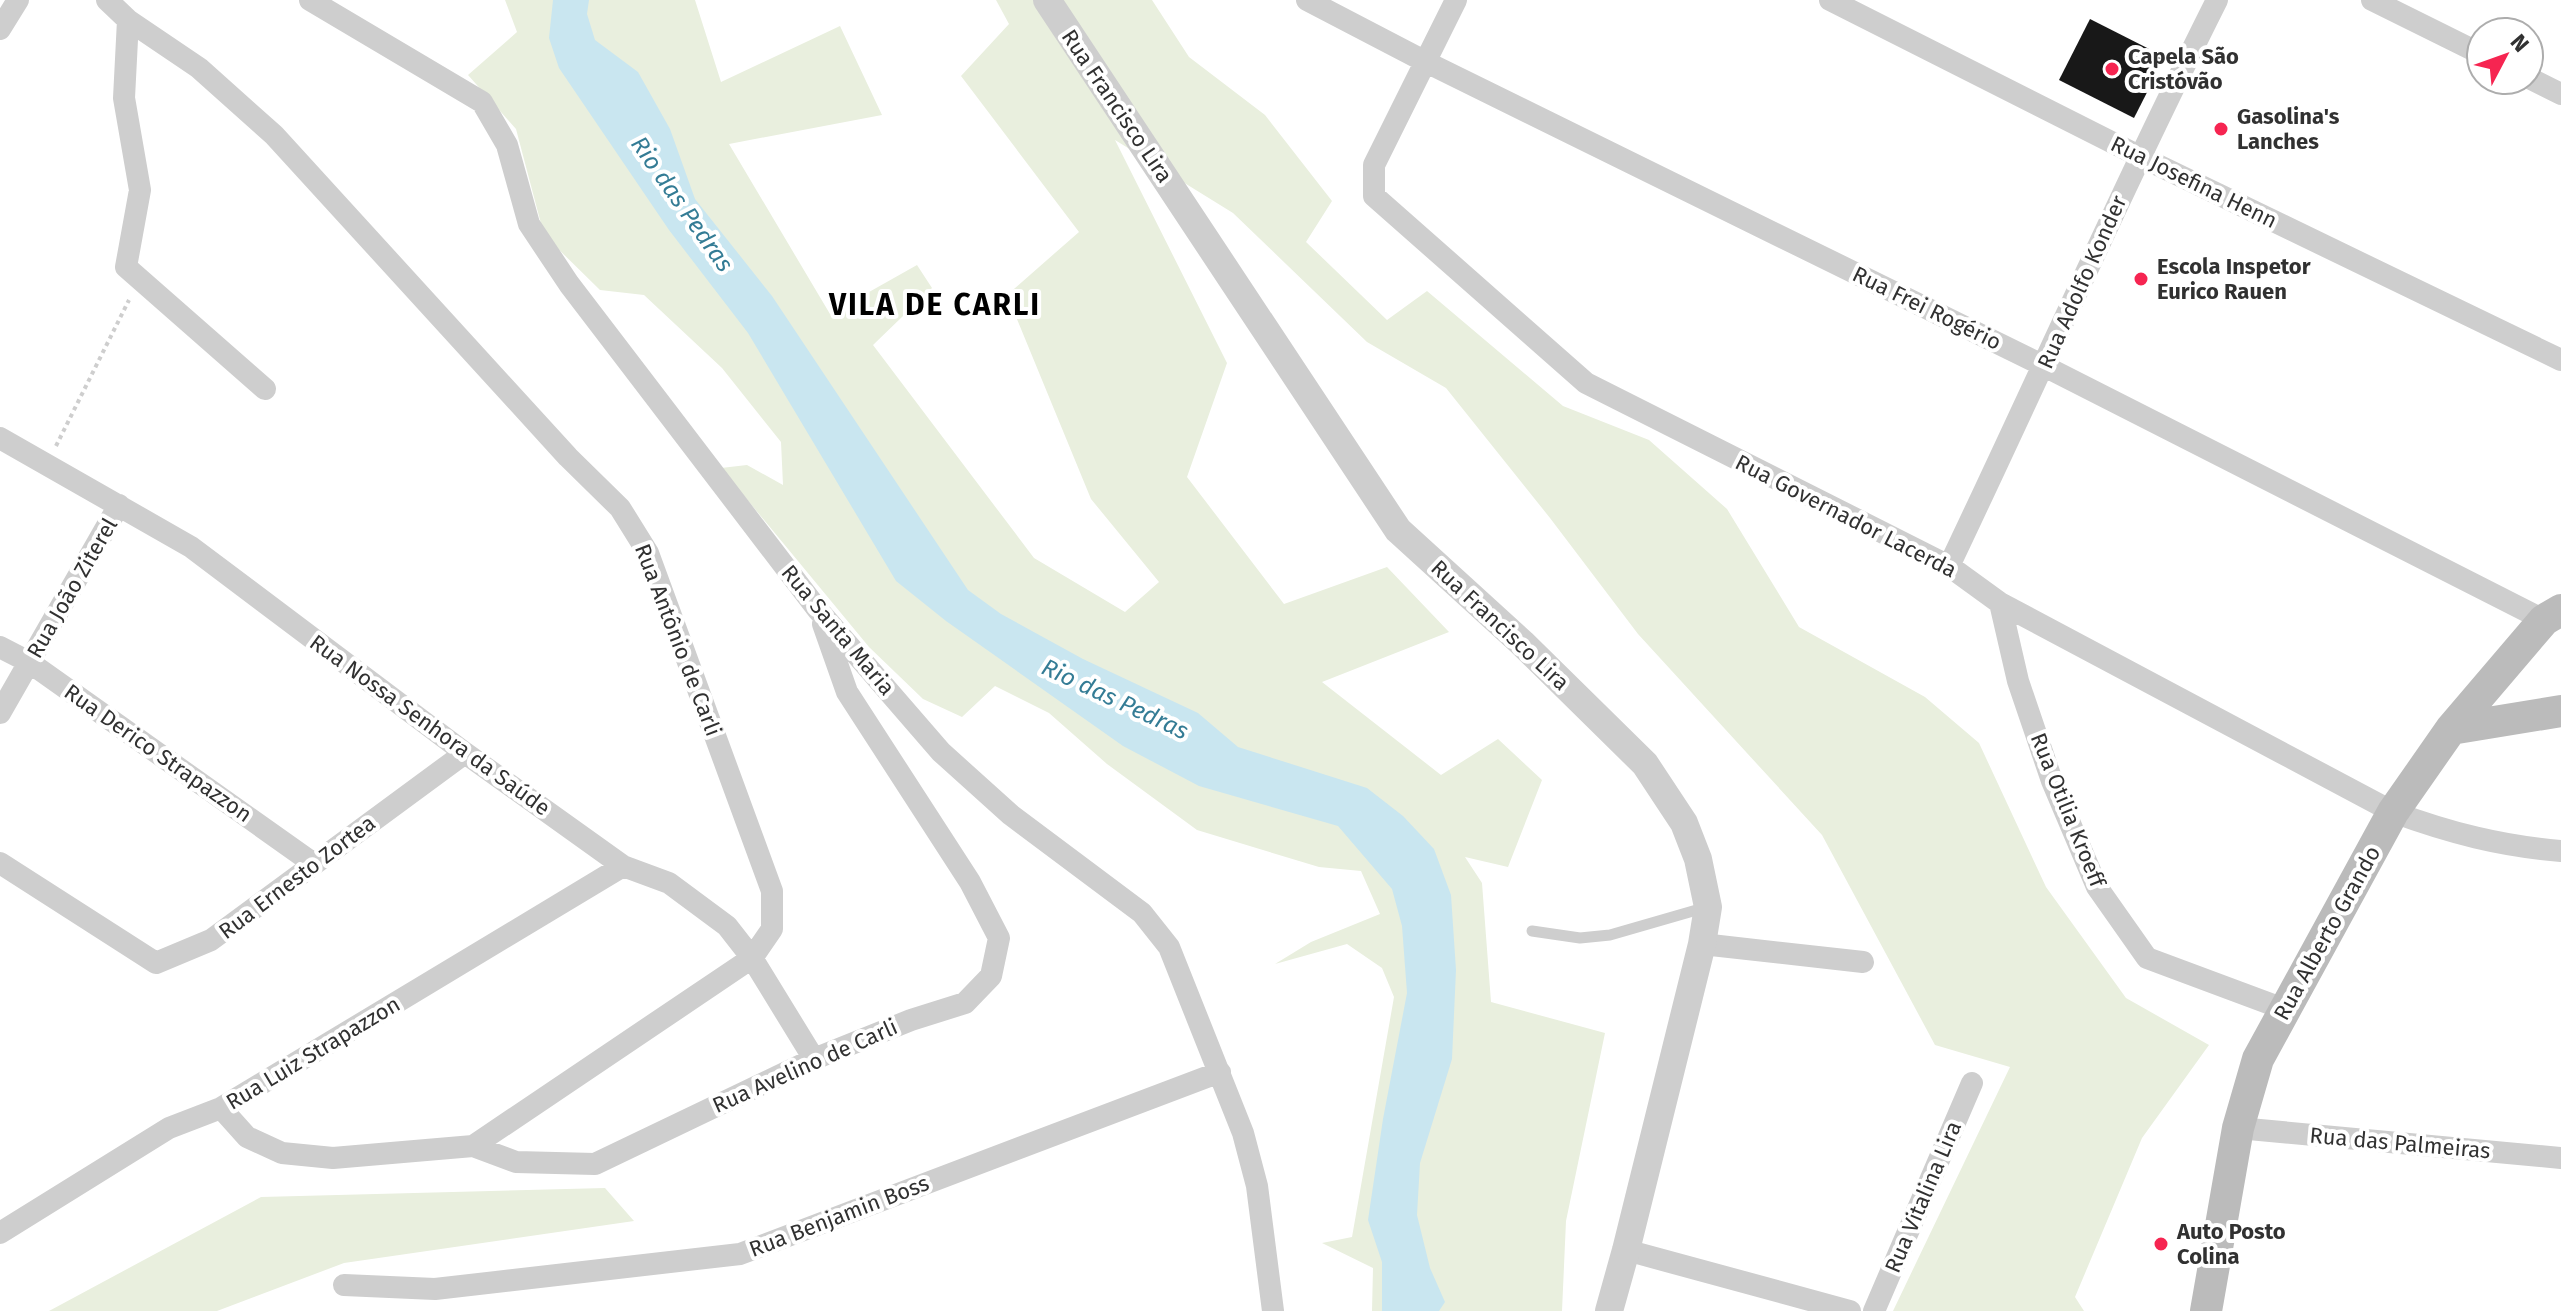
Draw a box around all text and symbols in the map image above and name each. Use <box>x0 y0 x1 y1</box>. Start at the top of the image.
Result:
north arrow <box>2465 16 2545 96</box>
street label: Rua Francisco Lira <box>1056 24 1178 188</box>
text: N <box>2505 29 2535 58</box>
place label: Capela São Cristóvão <box>2128 43 2239 95</box>
marker: Capela São Cristóvão <box>2103 60 2121 78</box>
place label: Gasolina's Lanches <box>2237 103 2340 155</box>
marker: Gasolina's Lanches <box>2212 120 2230 138</box>
street label: Rua Josefina Henn <box>2106 130 2282 234</box>
water label: Rio das Pedras <box>625 131 739 277</box>
street label: Rua Adolfo Konder <box>2032 191 2133 373</box>
place label: Escola Inspetor Eurico Rauen <box>2157 253 2311 305</box>
street label: Rua Frei Rogério <box>1848 260 2006 356</box>
marker: Escola Inspetor Eurico Rauen <box>2132 270 2150 288</box>
district label: VILA DE CARLI <box>828 287 1041 323</box>
street label: Rua Governador Lacerda <box>1731 448 1961 584</box>
street label: Rua João Ziterel <box>21 513 123 663</box>
street label: Rua Antônio de Carli <box>629 540 727 740</box>
street label: Rua Francisco Lira <box>1425 554 1575 696</box>
street label: Rua Santa Maria <box>776 559 900 701</box>
street label: Rua Nossa Senhora da Saúde <box>304 629 556 821</box>
water label: Rio das Pedras <box>1037 653 1193 745</box>
street label: Rua Derico Strapazzon <box>59 678 257 828</box>
street label: Rua Otilia Kroeff <box>2025 729 2112 893</box>
street label: Rua Ernesto Zortea <box>213 809 381 945</box>
street label: Rua Alberto Grando <box>2268 841 2386 1025</box>
street label: Rua Luiz Strapazzon <box>221 990 405 1116</box>
street label: Rua Avelino de Carli <box>708 1013 902 1119</box>
street label: Rua Vitalina Lira <box>1879 1117 1967 1277</box>
street label: Rua das Palmeiras <box>2308 1122 2492 1164</box>
street label: Rua Benjamin Boss <box>745 1169 933 1263</box>
place label: Auto Posto Colina <box>2176 1218 2286 1270</box>
marker: Auto Posto Colina <box>2152 1235 2170 1253</box>

